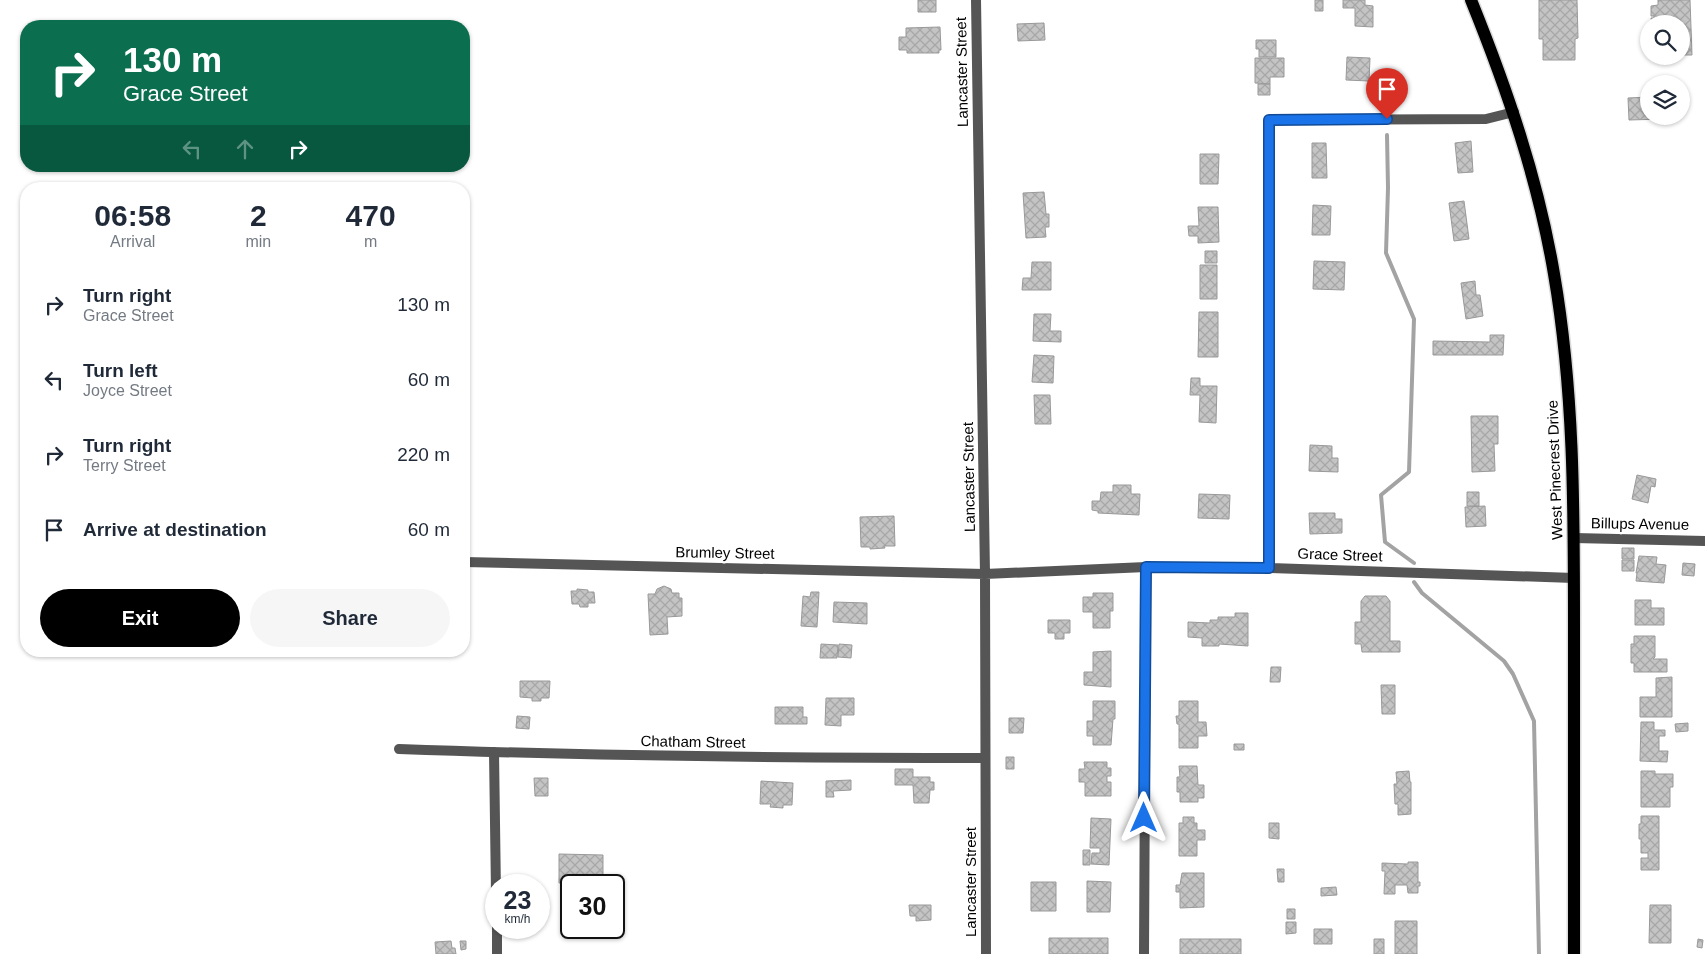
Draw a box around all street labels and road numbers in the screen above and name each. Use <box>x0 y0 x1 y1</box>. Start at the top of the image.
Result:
street label: Lancaster Street <box>952 16 971 127</box>
street label: West Pinecrest Drive <box>1544 400 1565 540</box>
street label: Lancaster Street <box>959 421 978 532</box>
street label: Billups Avenue <box>1591 514 1689 533</box>
street label: Brumley Street <box>675 543 776 562</box>
street label: Grace Street <box>1297 545 1384 565</box>
street label: Chatham Street <box>640 732 747 751</box>
street label: Lancaster Street <box>962 826 979 937</box>

